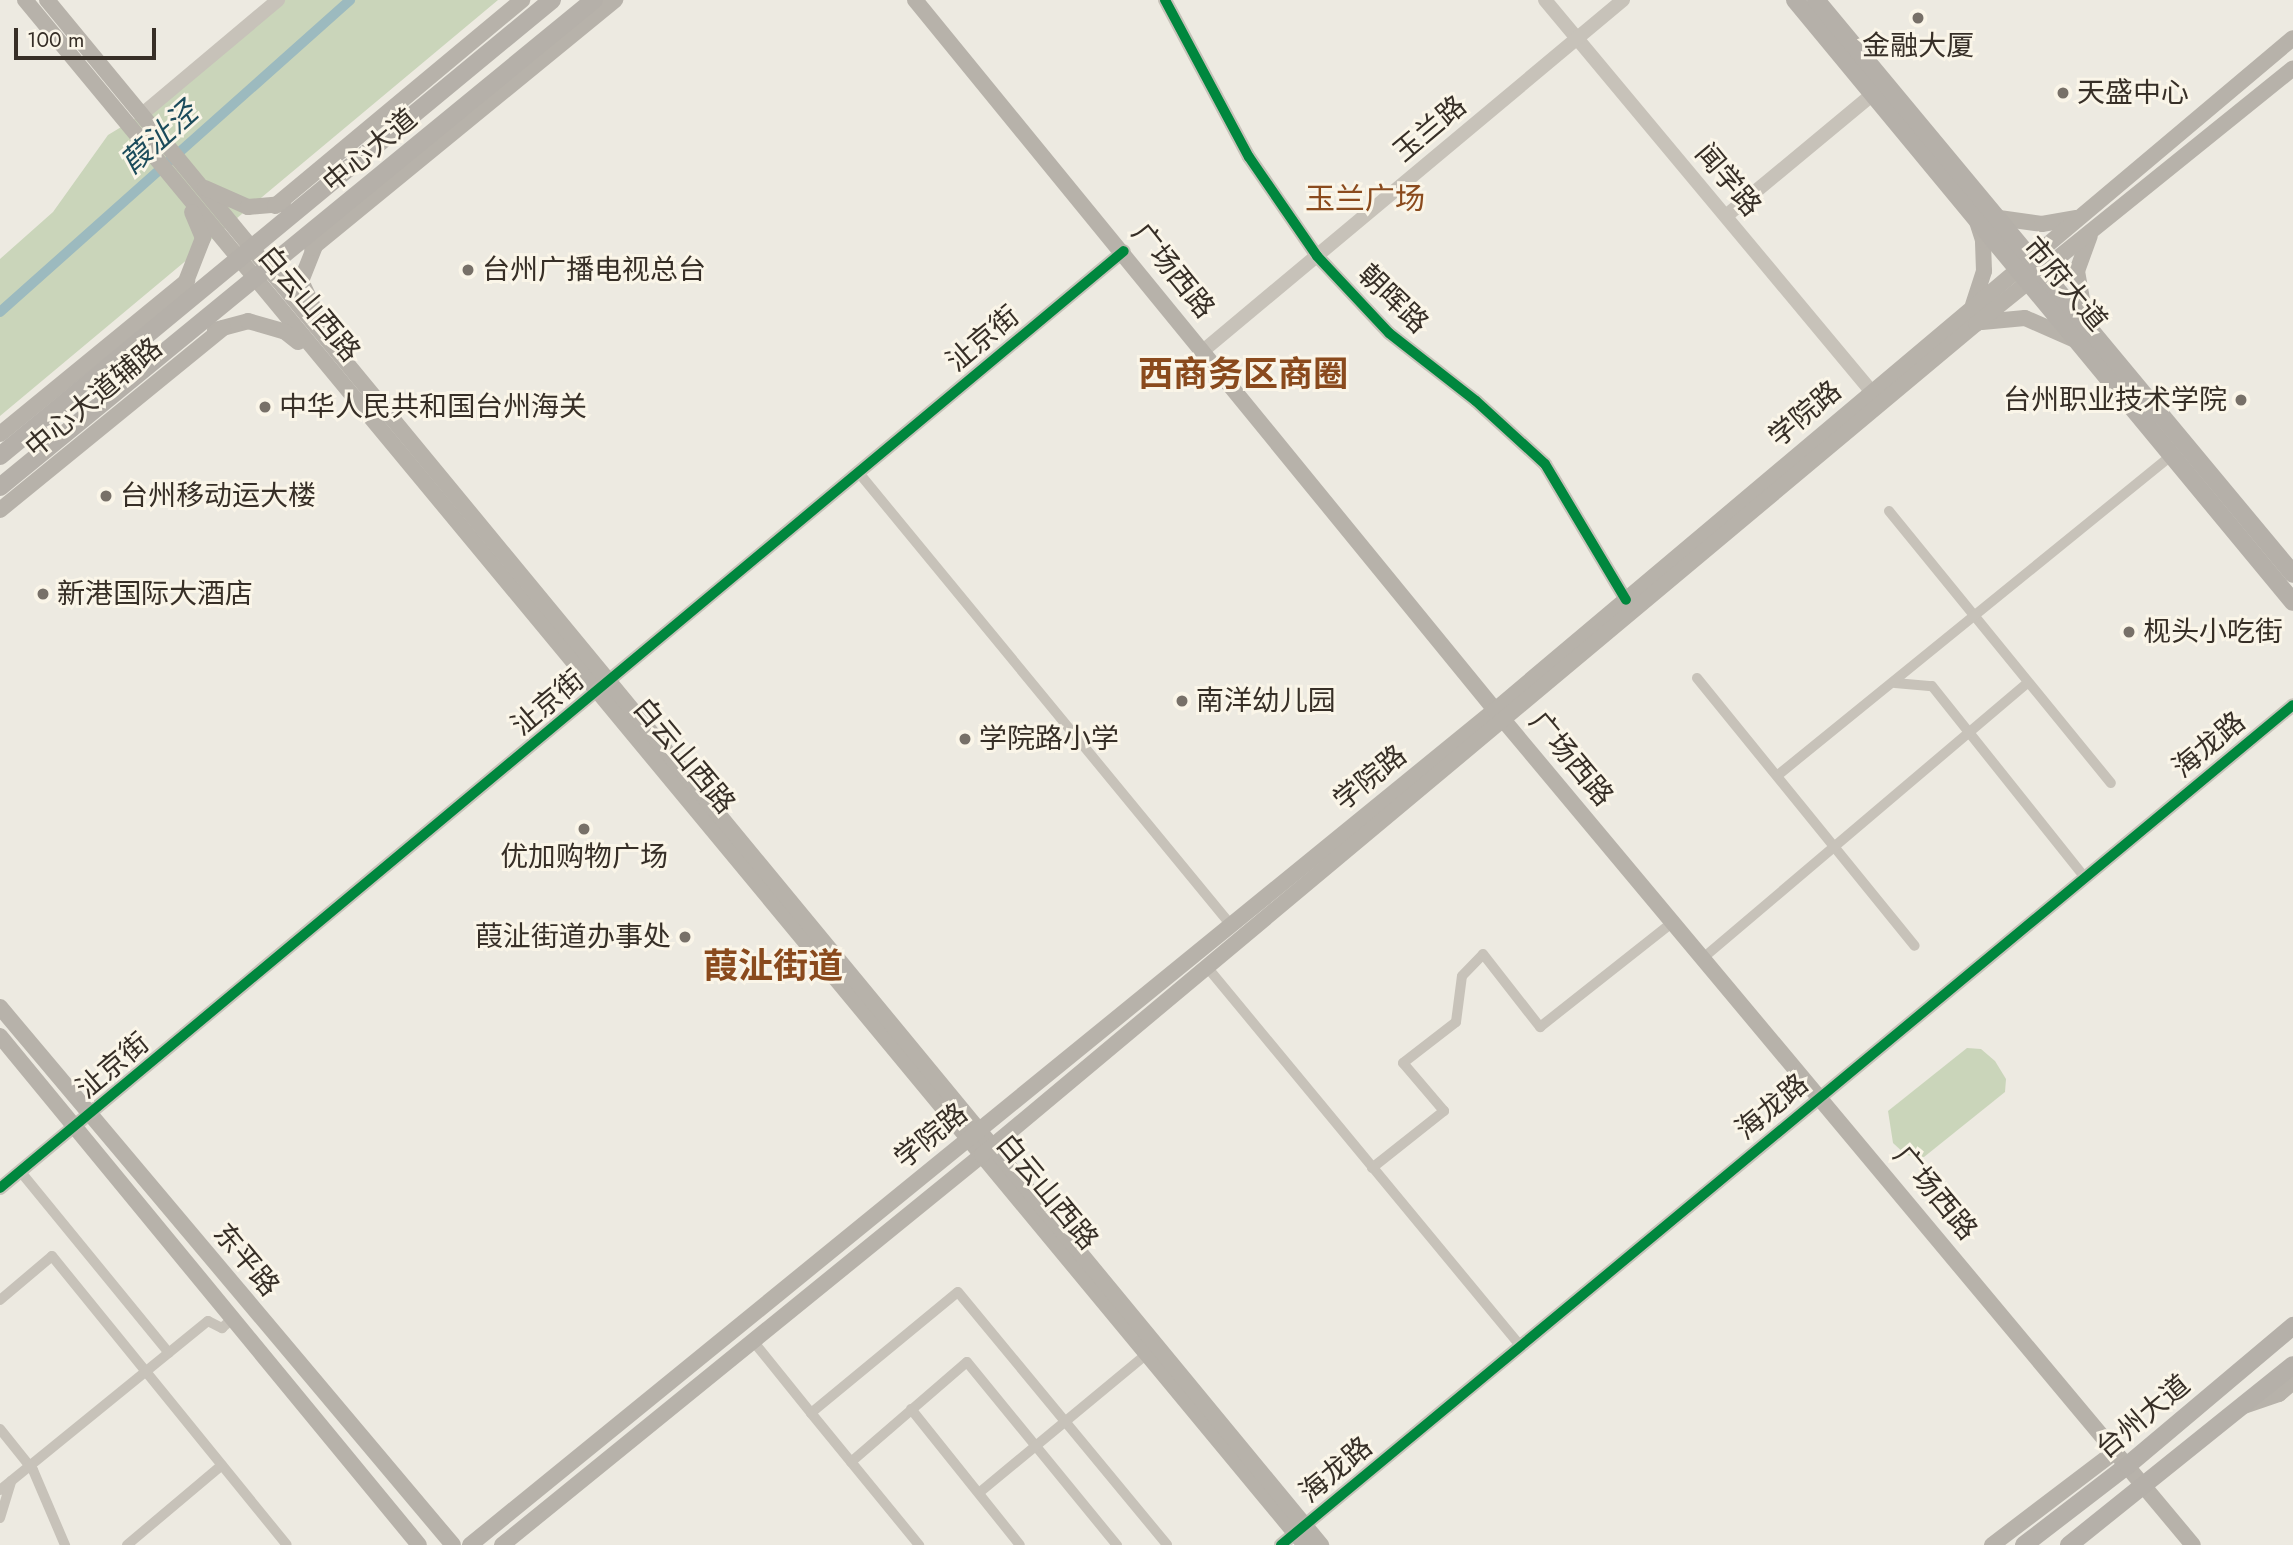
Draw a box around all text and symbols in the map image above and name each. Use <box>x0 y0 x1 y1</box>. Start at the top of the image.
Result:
marker: 金融大厦 <box>1910 10 1926 26</box>
scale bar <box>18 14 159 58</box>
text: 100 m <box>27 25 84 55</box>
place label: 金融大厦 <box>1862 29 1974 63</box>
place label: 天盛中心 <box>2077 76 2189 110</box>
marker: 天盛中心 <box>2055 85 2071 101</box>
street label: 玉兰路 <box>1387 89 1473 169</box>
water label: 葭沚泾 <box>114 95 204 181</box>
street label: 中心大道 <box>316 102 424 200</box>
street label: 闻学路 <box>1688 137 1768 223</box>
district label: 玉兰广场 <box>1305 181 1425 217</box>
street label: 广场西路 <box>1125 217 1221 325</box>
street label: 市府大道 <box>2016 230 2114 338</box>
street label: 白云山西路 <box>251 240 367 368</box>
place label: 台州广播电视总台 <box>482 253 706 287</box>
street label: 朝晖路 <box>1351 258 1435 340</box>
marker: 台州广播电视总台 <box>460 262 476 278</box>
street label: 沚京街 <box>940 299 1026 379</box>
street label: 中心大道辅路 <box>19 331 169 465</box>
district label: 西商务区商圈 <box>1138 353 1348 395</box>
street label: 学院路 <box>1762 374 1848 454</box>
place label: 台州职业技术学院 <box>2003 383 2227 417</box>
place label: 中华人民共和国台州海关 <box>279 390 587 424</box>
marker: 台州职业技术学院 <box>2233 392 2249 408</box>
marker: 中华人民共和国台州海关 <box>257 399 273 415</box>
place label: 台州移动运大楼 <box>120 479 316 513</box>
marker: 台州移动运大楼 <box>98 488 114 504</box>
place label: 新港国际大酒店 <box>57 577 253 611</box>
marker: 新港国际大酒店 <box>35 586 51 602</box>
place label: 枧头小吃街 <box>2143 615 2283 649</box>
marker: 枧头小吃街 <box>2121 624 2137 640</box>
street label: 沚京街 <box>505 663 591 743</box>
place label: 南洋幼儿园 <box>1196 684 1336 718</box>
street label: 白云山西路 <box>626 692 742 820</box>
marker: 南洋幼儿园 <box>1174 693 1190 709</box>
street label: 广场西路 <box>1522 705 1620 813</box>
street label: 海龙路 <box>2166 705 2252 785</box>
place label: 学院路小学 <box>979 722 1119 756</box>
marker: 学院路小学 <box>957 731 973 747</box>
street label: 学院路 <box>1327 739 1413 817</box>
marker: 优加购物广场 <box>576 821 592 837</box>
place label: 优加购物广场 <box>500 840 668 874</box>
place label: 葭沚街道办事处 <box>475 920 671 954</box>
marker: 葭沚街道办事处 <box>677 929 693 945</box>
district label: 葭沚街道 <box>703 945 843 987</box>
street label: 沚京街 <box>70 1026 156 1106</box>
street label: 海龙路 <box>1729 1067 1815 1147</box>
street label: 学院路 <box>888 1097 974 1175</box>
street label: 白云山西路 <box>989 1128 1105 1256</box>
street label: 广场西路 <box>1886 1139 1984 1247</box>
street label: 东平路 <box>206 1217 286 1303</box>
street label: 台州大道 <box>2089 1368 2197 1466</box>
street label: 海龙路 <box>1293 1430 1379 1510</box>

